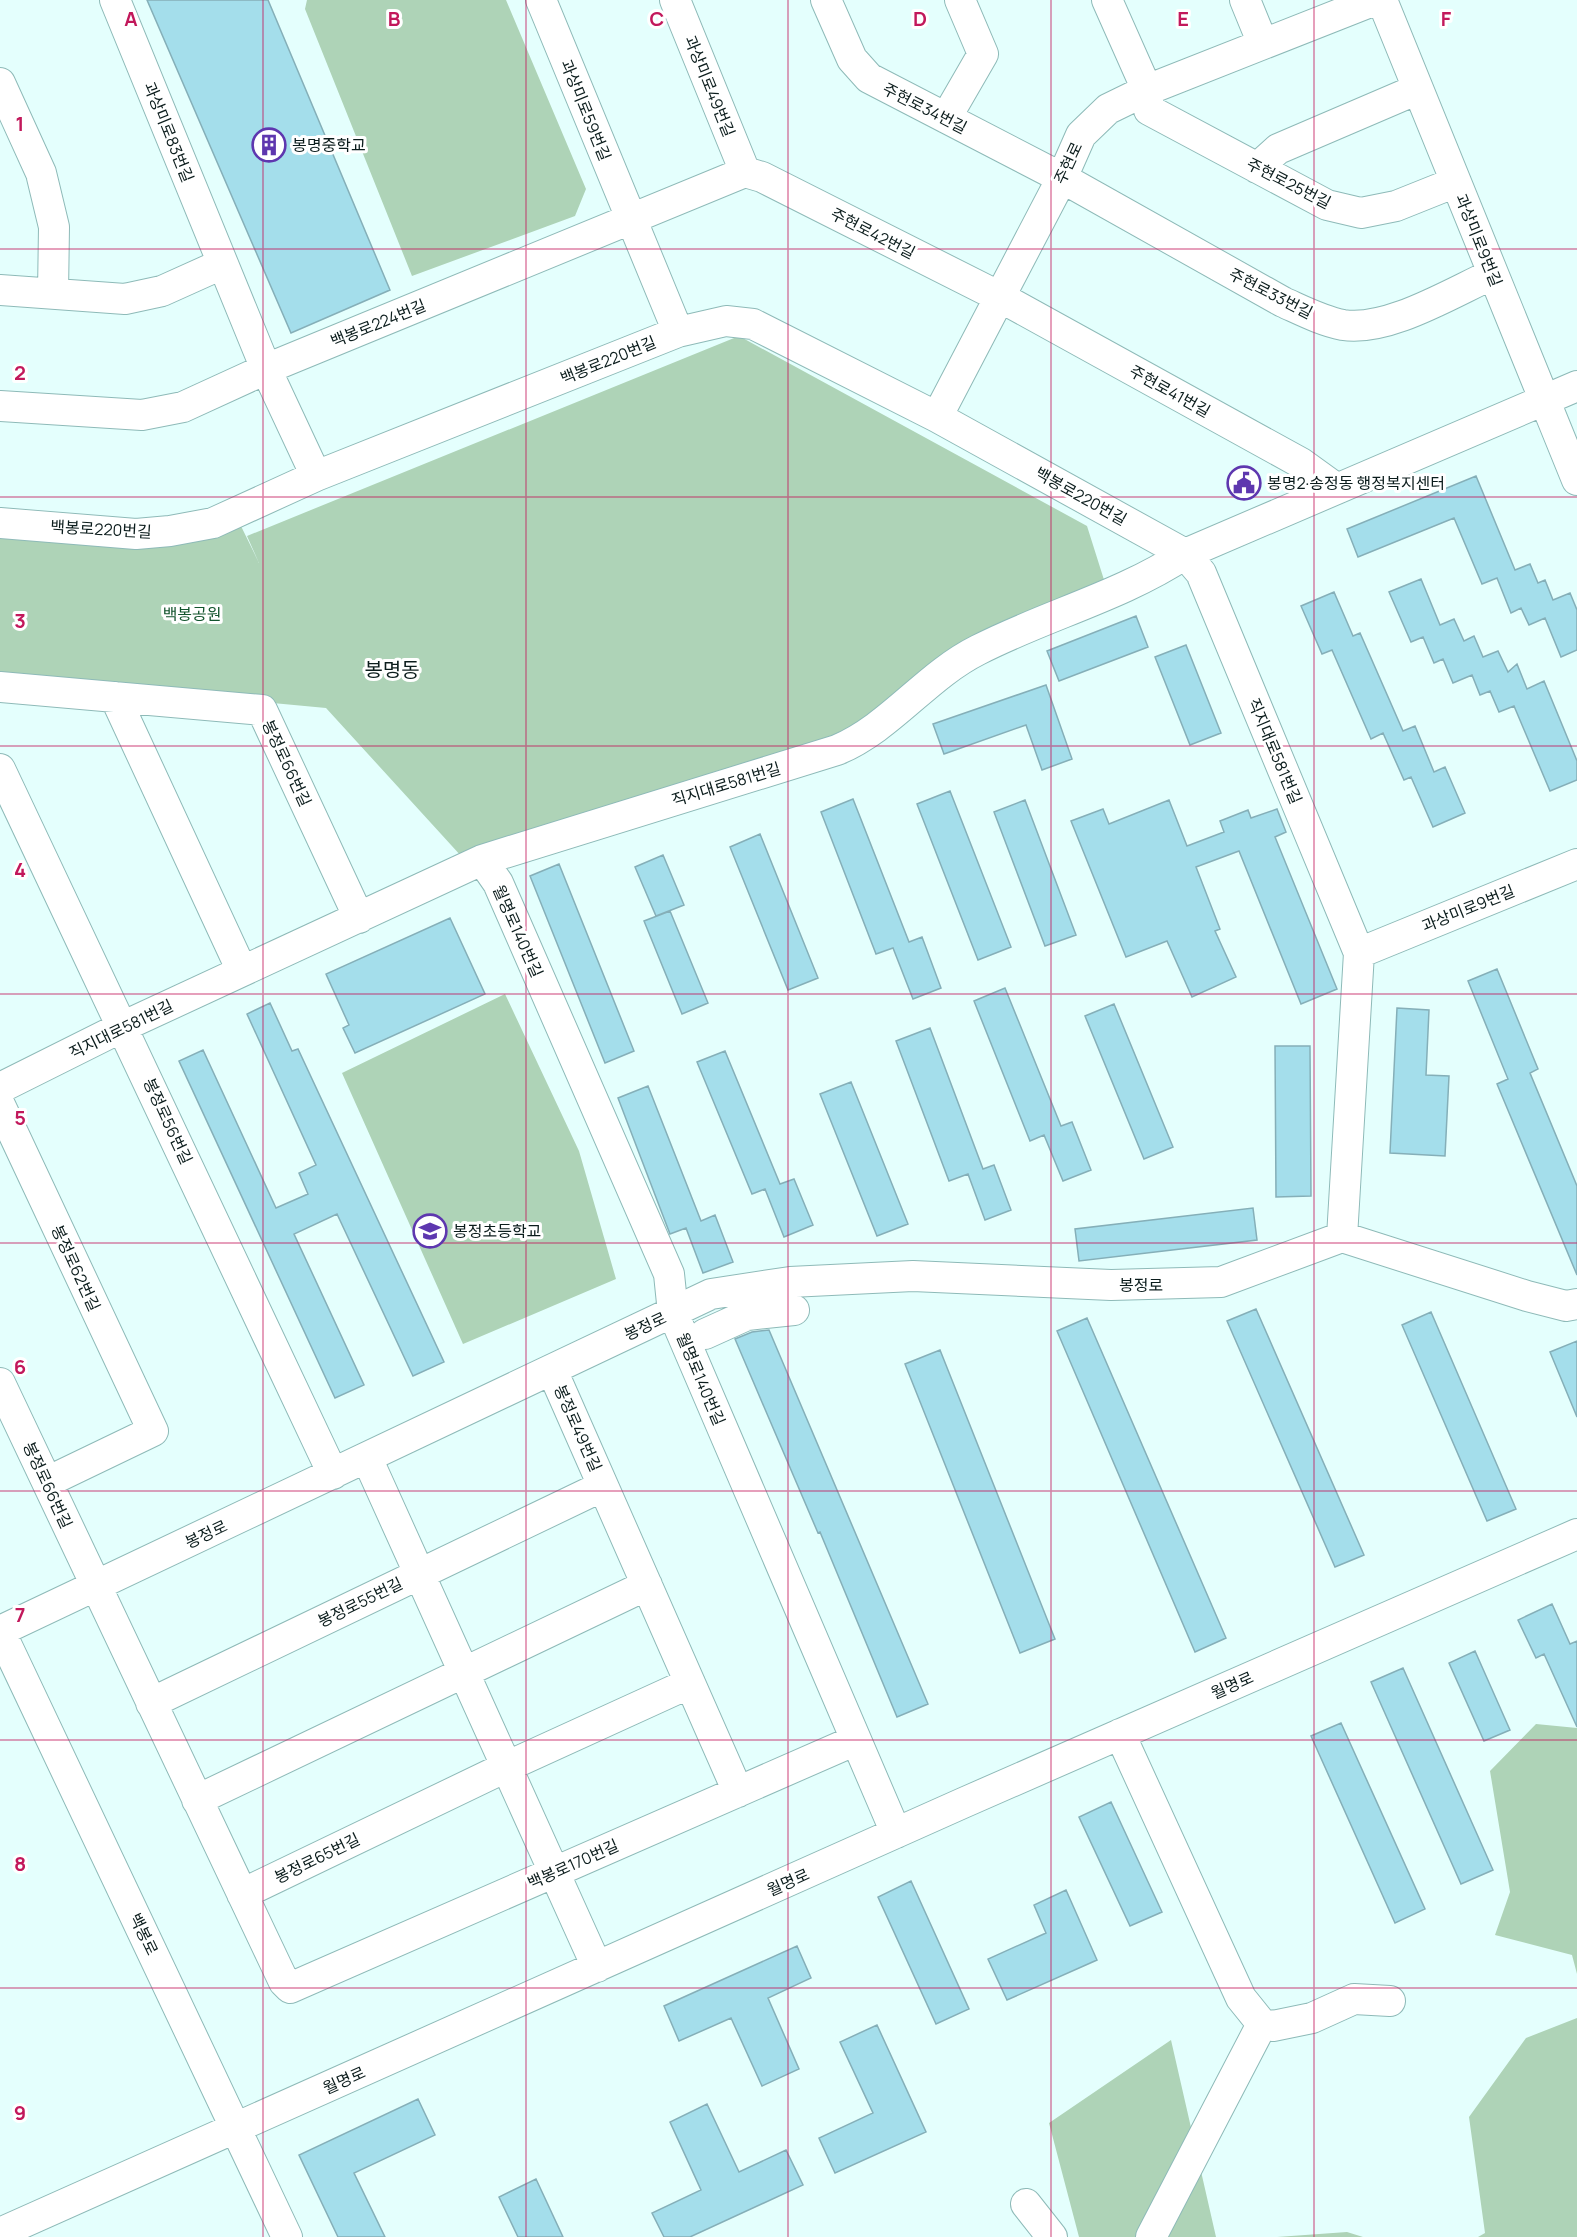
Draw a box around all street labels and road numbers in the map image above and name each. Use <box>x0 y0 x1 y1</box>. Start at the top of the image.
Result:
street label: 과상미로49번길 <box>680 32 740 140</box>
street label: 과상미로59번길 <box>556 56 616 164</box>
street label: 주현로34번길 <box>879 77 971 139</box>
street label: 과상미로83번길 <box>139 79 199 185</box>
street label: 주현로 <box>1049 138 1087 188</box>
street label: 주현로25번길 <box>1243 152 1335 214</box>
street label: 과상미로9번길 <box>1450 190 1508 290</box>
street label: 주현로42번길 <box>827 202 919 264</box>
street label: 주현로33번길 <box>1225 262 1317 324</box>
street label: 백봉로224번길 <box>327 294 429 352</box>
street label: 백봉로220번길 <box>557 331 659 389</box>
street label: 주현로41번길 <box>1126 360 1214 422</box>
street label: 백봉로220번길 <box>1031 462 1131 530</box>
street label: 백봉로220번길 <box>50 515 152 543</box>
street label: 직지대로581번길 <box>1243 695 1307 807</box>
street label: 봉정로66번길 <box>257 716 317 810</box>
street label: 직지대로581번길 <box>669 757 783 811</box>
street label: 과상미로9번길 <box>1418 879 1518 937</box>
street label: 월명로140번길 <box>488 881 548 981</box>
street label: 직지대로581번길 <box>65 994 177 1064</box>
street label: 봉정로56번길 <box>138 1074 198 1168</box>
street label: 봉정로62번길 <box>46 1221 106 1315</box>
street label: 봉정로 <box>1119 1274 1163 1296</box>
street label: 봉정로 <box>620 1307 670 1345</box>
street label: 월명로140번길 <box>672 1329 730 1429</box>
street label: 봉정로49번길 <box>549 1381 607 1475</box>
street label: 봉정로66번길 <box>18 1438 78 1532</box>
street label: 봉정로 <box>181 1515 231 1553</box>
street label: 봉정로55번길 <box>314 1572 406 1632</box>
street label: 월명로 <box>1207 1666 1257 1704</box>
street label: 봉정로65번길 <box>270 1828 364 1888</box>
street label: 백봉로170번길 <box>524 1834 622 1894</box>
street label: 월명로 <box>763 1863 813 1901</box>
street label: 백봉로 <box>124 1909 164 1959</box>
street label: 월명로 <box>319 2061 369 2099</box>

